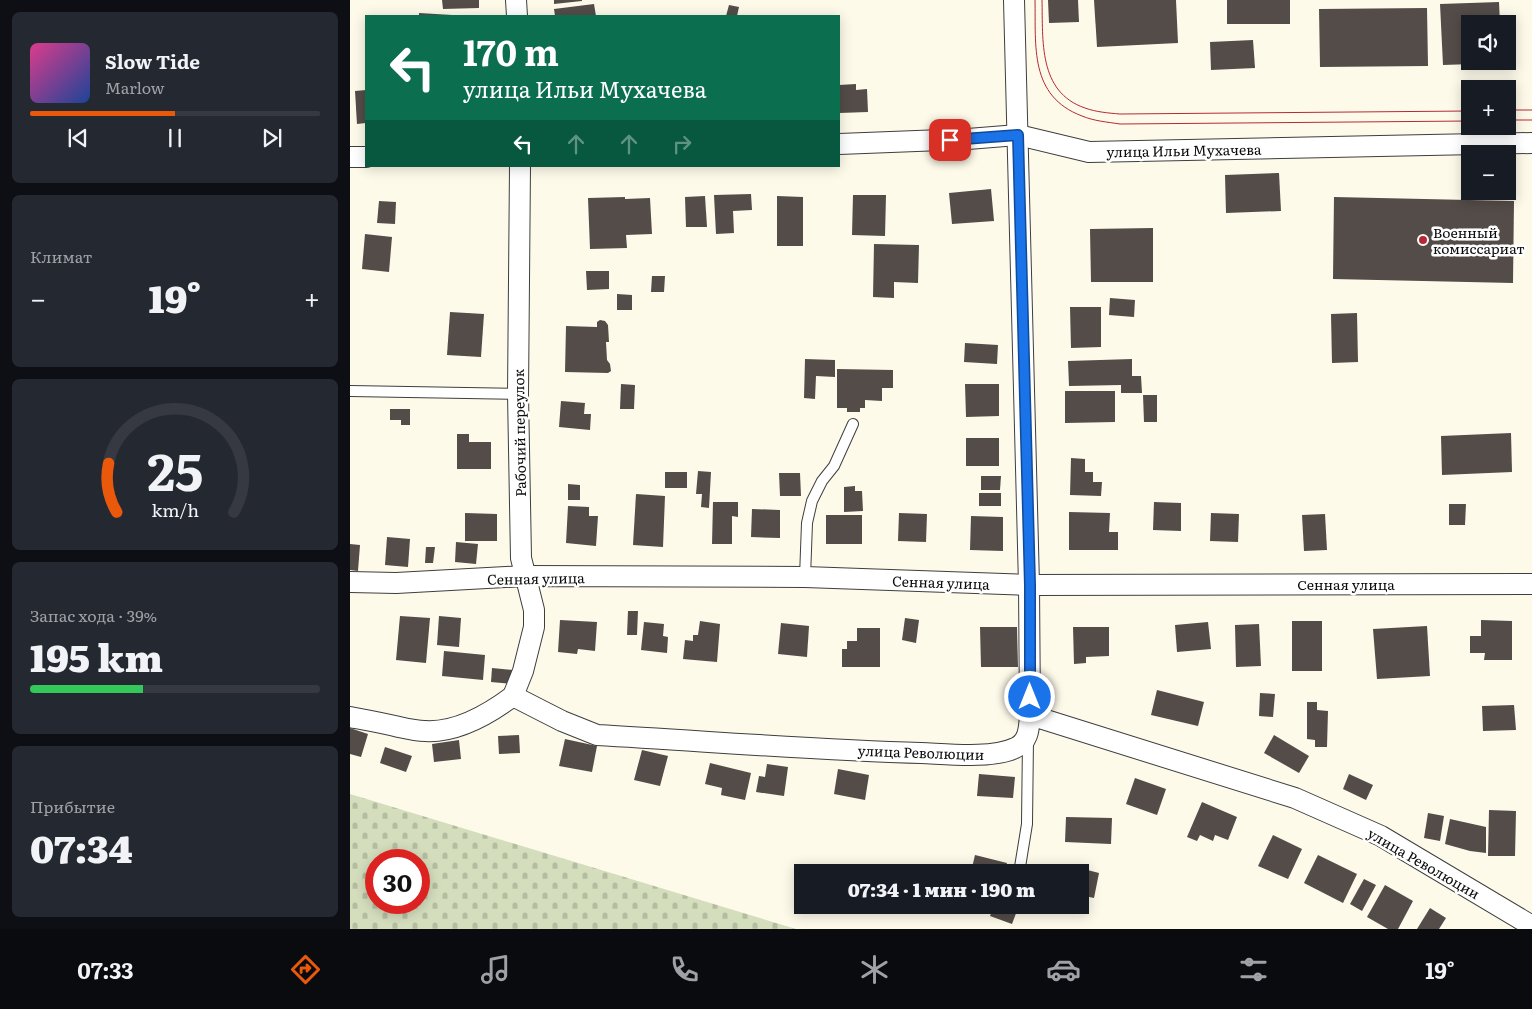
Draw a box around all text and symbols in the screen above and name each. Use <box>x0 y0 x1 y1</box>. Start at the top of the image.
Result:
map controls <box>1461 15 1516 200</box>
button: sound <box>1461 15 1516 70</box>
text: 170 m <box>463 25 559 77</box>
icon: left <box>380 35 445 100</box>
text: Slow Tide <box>105 47 200 75</box>
text: улица Ильи Мухачева <box>463 72 707 105</box>
text: Marlow <box>105 75 165 99</box>
button: + <box>1461 80 1516 135</box>
pin <box>929 119 971 161</box>
icon: previous <box>64 124 92 152</box>
icon: pause <box>161 124 189 152</box>
icon: next <box>258 124 286 152</box>
icon: arrive <box>936 126 964 154</box>
icon: left <box>509 130 537 158</box>
icon: ahead <box>562 130 590 158</box>
icon: ahead <box>615 130 643 158</box>
icon: right <box>668 130 696 158</box>
street label: улица Ильи Мухачева <box>1106 139 1262 161</box>
button: − <box>1461 145 1516 200</box>
place label: Военный комиссариат <box>1433 222 1525 258</box>
marker: Военный комиссариат <box>1417 234 1429 246</box>
text: Климат <box>30 244 92 268</box>
text: 19° <box>149 268 201 325</box>
text: − <box>30 276 46 318</box>
text: + <box>304 276 320 318</box>
street label: Рабочий переулок <box>508 368 530 497</box>
text: 25 <box>147 430 203 507</box>
text: km/h <box>151 496 199 523</box>
street label: Сенная улица <box>487 567 585 589</box>
street label: Сенная улица <box>892 570 991 594</box>
street label: Сенная улица <box>1297 574 1395 594</box>
text: Запас хода · 39% <box>30 603 157 627</box>
text: 195 km <box>30 627 163 684</box>
position arrow <box>1003 670 1055 722</box>
street label: улица Революции <box>857 740 985 764</box>
text: Прибытие <box>30 794 115 818</box>
text: 07:34 <box>30 818 133 875</box>
street label: улица Революции <box>1364 823 1484 903</box>
speed limit sign: 30 <box>365 849 430 914</box>
text: 07:34 · 1 мин · 190 m <box>848 875 1035 903</box>
icon: directions <box>288 952 323 987</box>
icon: music <box>478 952 513 987</box>
icon: phone <box>667 952 702 987</box>
icon: climate <box>857 952 892 987</box>
icon: car <box>1046 952 1081 987</box>
icon: filters <box>1236 952 1271 987</box>
text: 07:33 <box>77 953 133 986</box>
text: 19° <box>1425 953 1455 986</box>

